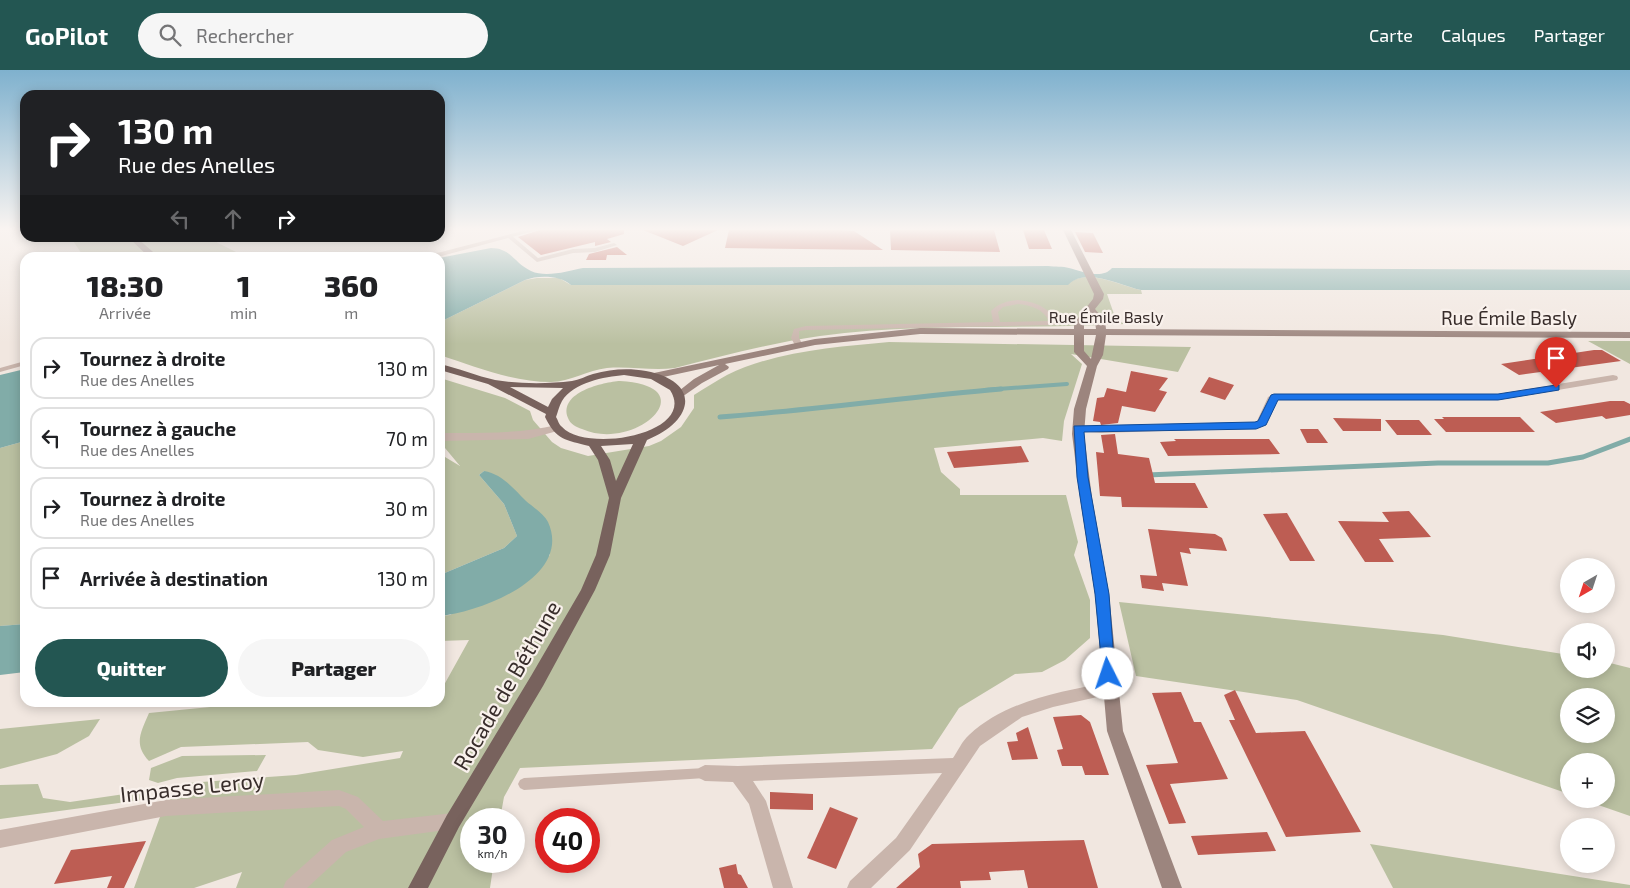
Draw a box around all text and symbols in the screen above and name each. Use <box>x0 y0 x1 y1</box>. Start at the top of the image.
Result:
search box <box>138 13 488 58</box>
text: GoPilot <box>25 21 108 50</box>
icon: search <box>156 21 184 49</box>
text: Rechercher <box>196 24 294 47</box>
text: Carte <box>1369 24 1413 46</box>
text: Calques <box>1441 24 1506 46</box>
text: Partager <box>1534 24 1605 46</box>
text: 130 m <box>118 109 213 151</box>
icon: right <box>35 110 100 175</box>
text: Rue des Anelles <box>118 151 275 177</box>
icon: left <box>166 205 194 233</box>
icon: ahead <box>219 205 247 233</box>
icon: right <box>272 205 300 233</box>
text: 18:30 <box>87 267 164 303</box>
text: 1 <box>237 267 251 303</box>
text: 360 <box>324 267 378 303</box>
text: Arrivée <box>99 303 151 322</box>
text: min <box>230 303 257 322</box>
text: m <box>344 303 358 322</box>
street label: Rue Émile Basly <box>1441 306 1577 329</box>
street label: Rue Émile Basly <box>1049 307 1164 326</box>
pin <box>1535 337 1577 388</box>
icon: arrive <box>1542 344 1570 372</box>
text: Tournez à droite <box>80 347 226 370</box>
icon: right <box>37 354 65 382</box>
text: 130 m <box>378 357 428 380</box>
text: Rue des Anelles <box>80 370 194 389</box>
text: Tournez à gauche <box>80 417 236 440</box>
icon: left <box>37 424 65 452</box>
text: 70 m <box>386 427 428 450</box>
text: Rue des Anelles <box>80 440 194 459</box>
text: Tournez à droite <box>80 487 226 510</box>
icon: right <box>37 494 65 522</box>
text: 30 m <box>385 497 428 520</box>
text: Rue des Anelles <box>80 510 194 529</box>
north arrow <box>1560 558 1615 612</box>
map controls <box>1560 558 1615 873</box>
icon: arrive <box>37 564 65 592</box>
text: Arrivée à destination <box>80 567 268 590</box>
text: 130 m <box>378 567 428 590</box>
street label: Rocade de Béthune <box>447 596 565 774</box>
button: sound <box>1560 623 1615 678</box>
button: Quitter <box>35 639 228 697</box>
button: Partager <box>238 639 430 697</box>
position arrow <box>1081 647 1133 699</box>
button: layers <box>1560 688 1615 743</box>
button: + <box>1560 753 1615 808</box>
street label: Impasse Leroy <box>119 765 266 806</box>
speed limit sign: 40 <box>535 808 600 873</box>
button: − <box>1560 818 1615 873</box>
text: 30 <box>478 819 507 849</box>
text: km/h <box>478 846 507 860</box>

